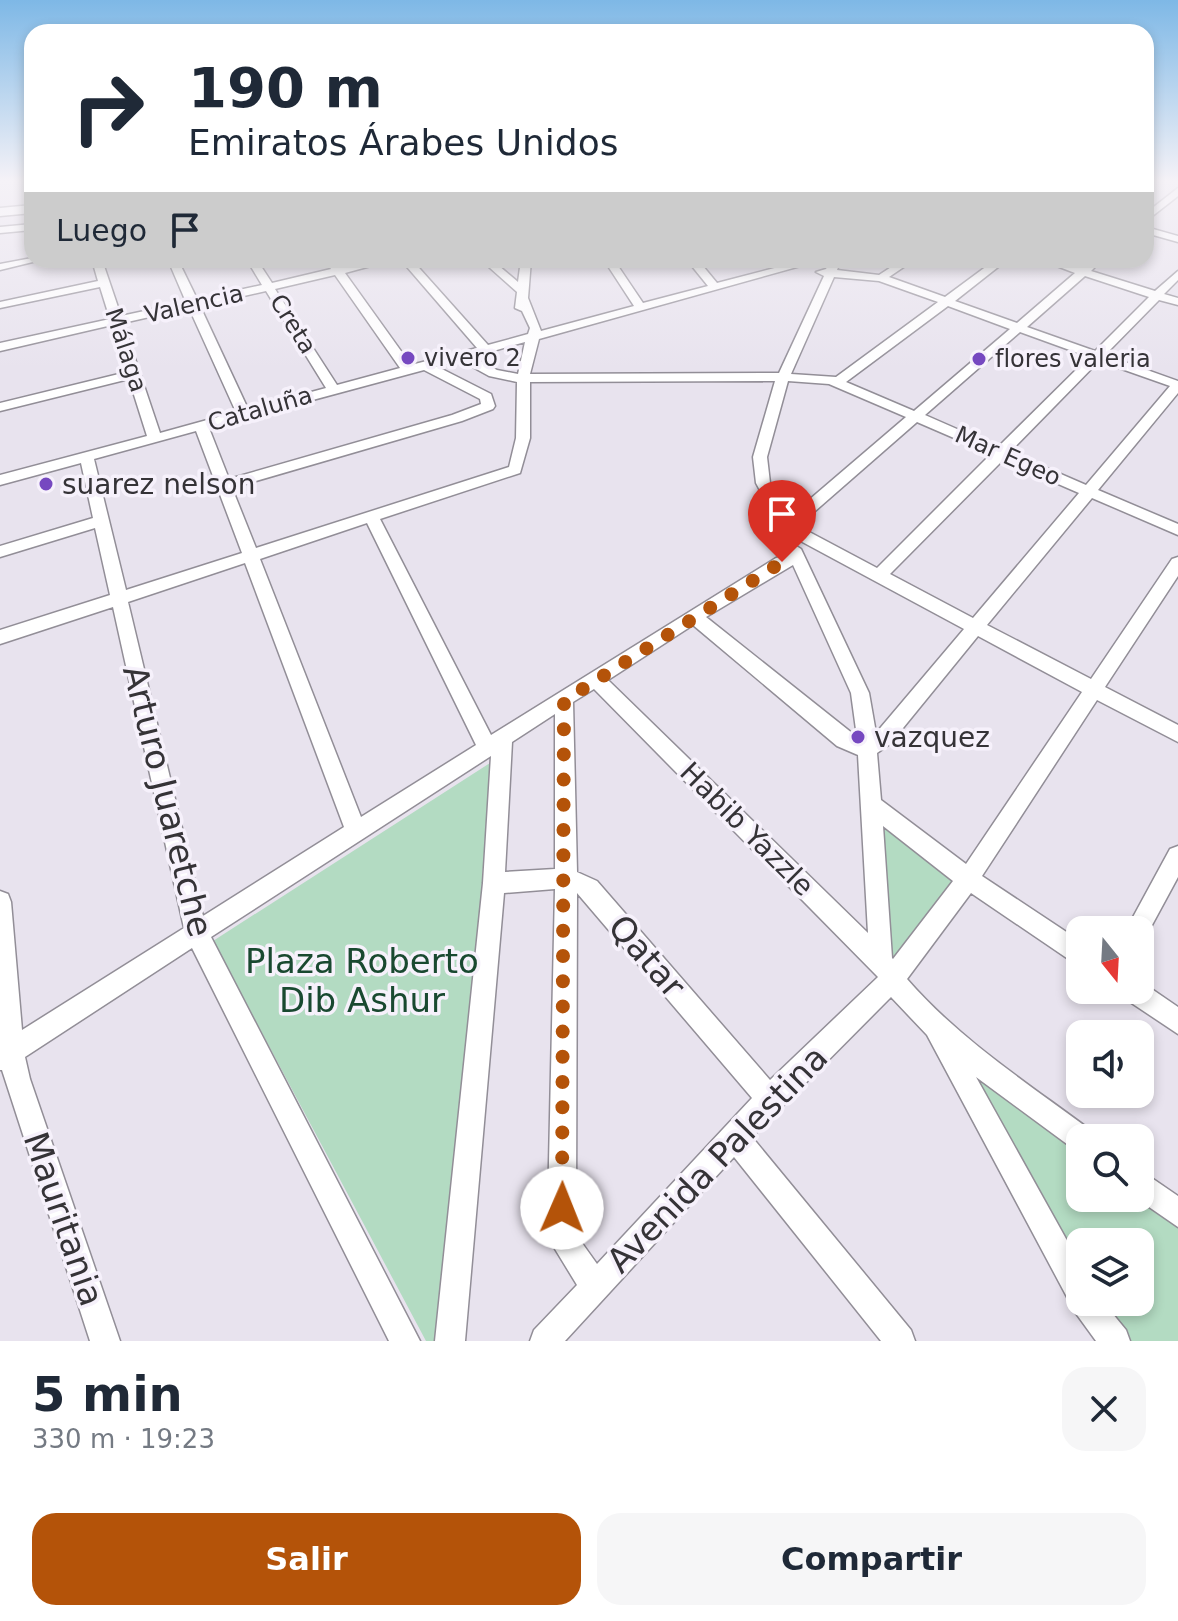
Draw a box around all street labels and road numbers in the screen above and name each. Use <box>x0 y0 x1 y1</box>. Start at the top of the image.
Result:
street label: Valencia <box>142 279 246 329</box>
street label: Creta <box>264 289 322 359</box>
street label: Málaga <box>99 304 153 396</box>
street label: Cataluña <box>205 381 315 437</box>
street label: Mar Egeo <box>951 420 1065 492</box>
street label: Arturo Juaretche <box>115 661 221 941</box>
street label: Habib Yazzle <box>673 755 821 903</box>
street label: Qatar <box>600 907 694 1005</box>
street label: Avenida Palestina <box>599 1037 835 1281</box>
street label: Mauritania <box>16 1127 112 1311</box>

